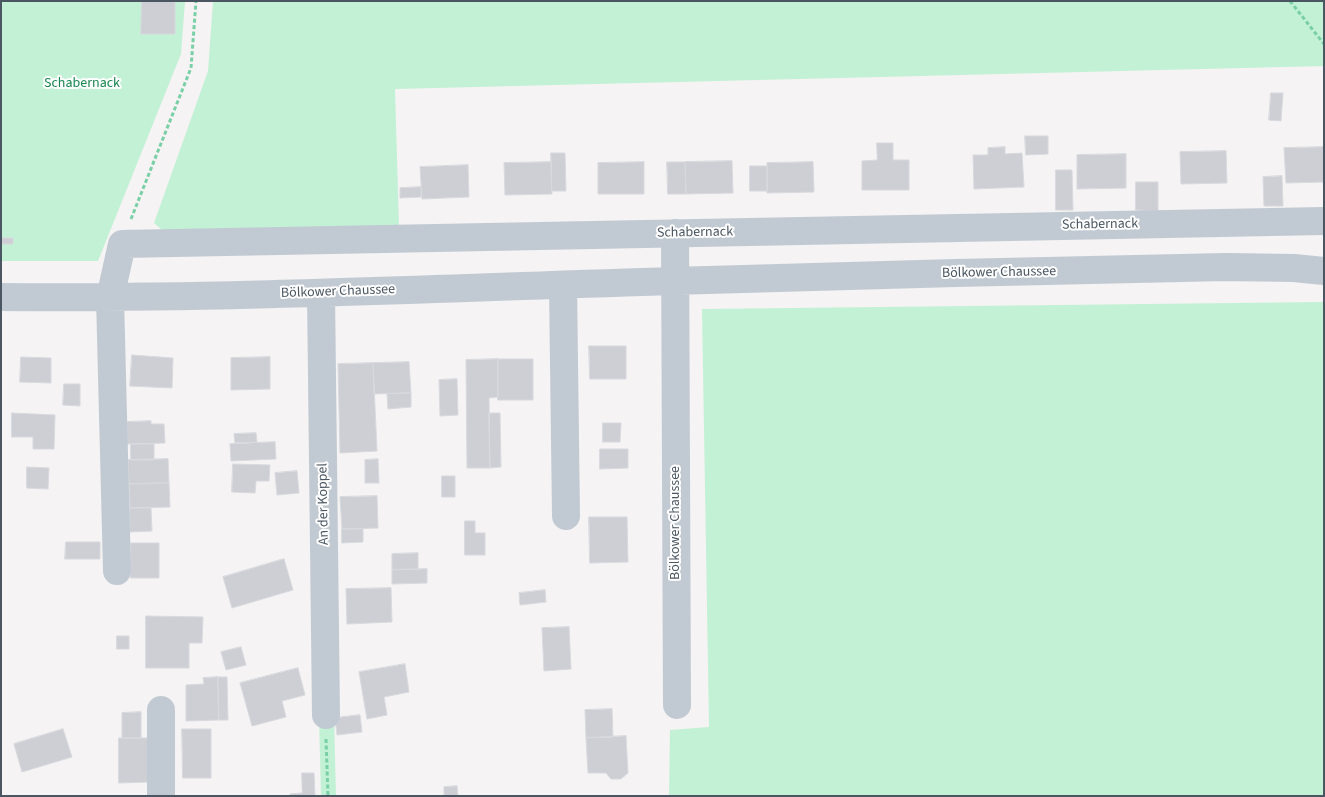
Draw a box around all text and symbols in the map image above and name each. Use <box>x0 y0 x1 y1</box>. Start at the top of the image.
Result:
park label: Schabernack <box>44 76 120 92</box>
street label: Schabernack <box>1062 216 1138 234</box>
street label: Schabernack <box>657 224 733 242</box>
street label: Bölkower Chaussee <box>942 264 1056 282</box>
street label: Bölkower Chaussee <box>281 282 395 302</box>
street label: An der Koppel <box>315 463 333 545</box>
street label: Bölkower Chaussee <box>668 466 684 580</box>

